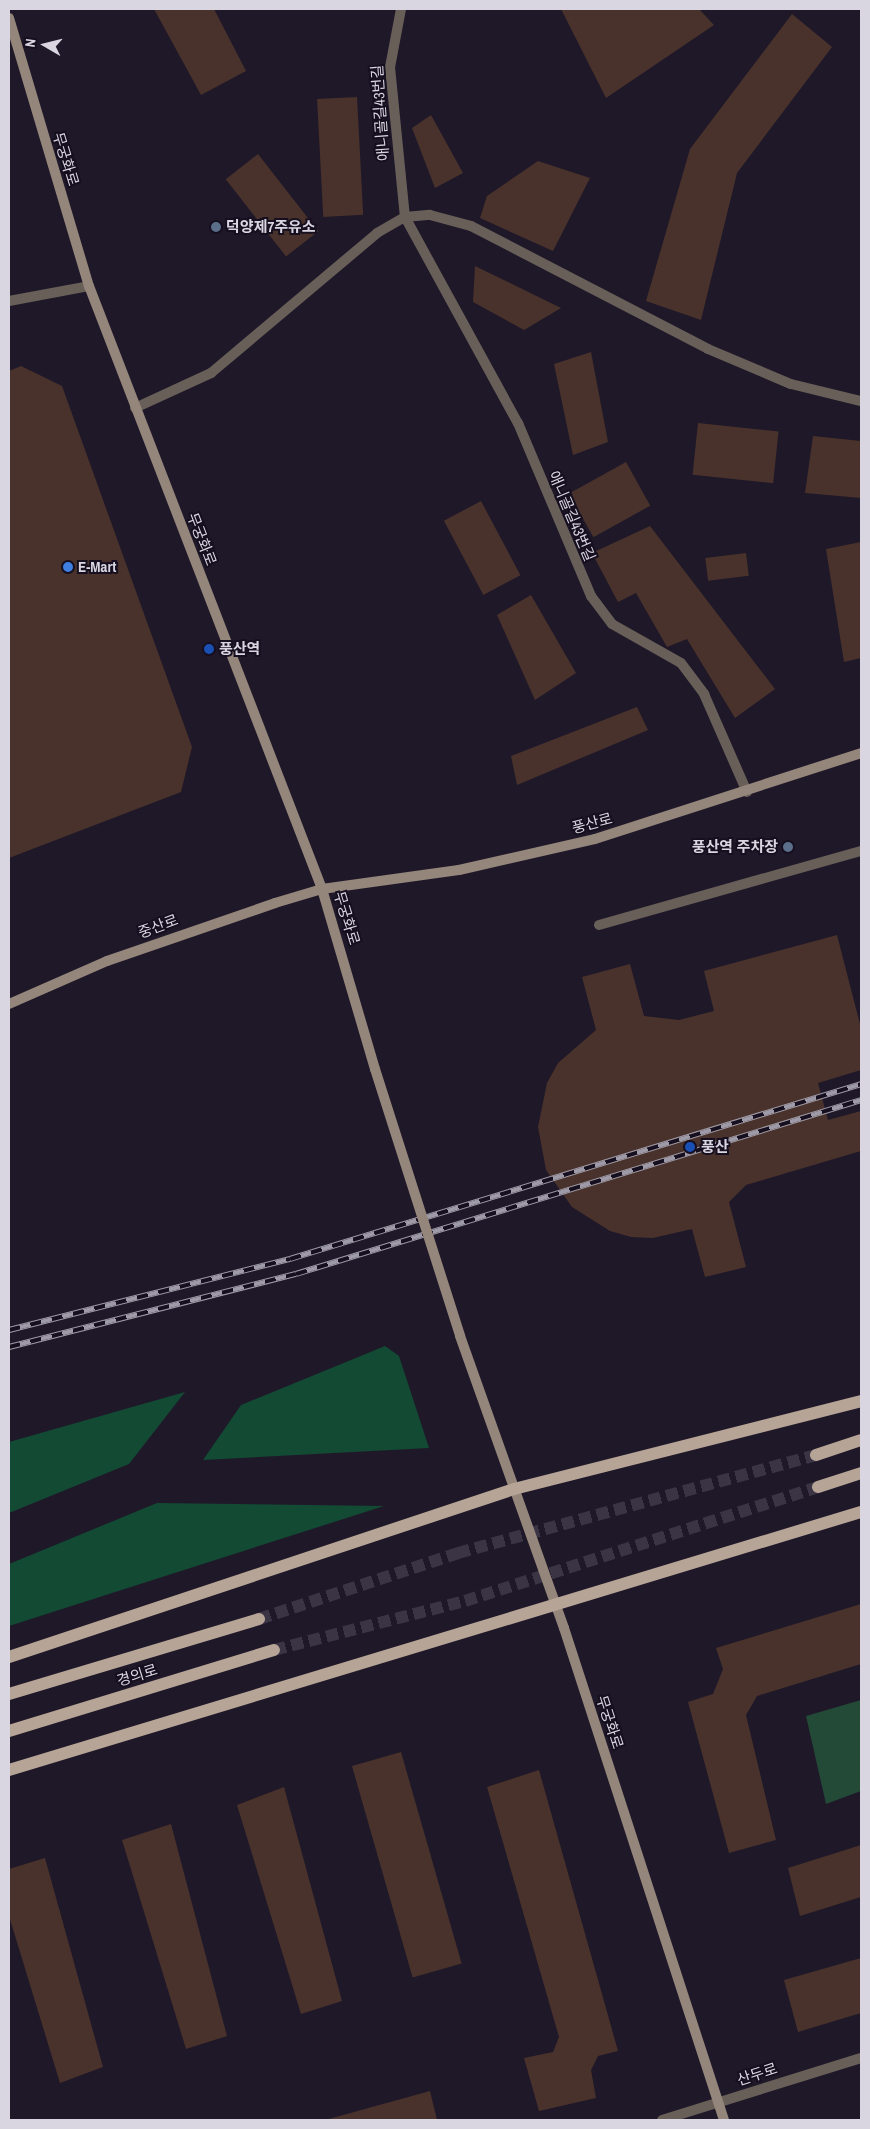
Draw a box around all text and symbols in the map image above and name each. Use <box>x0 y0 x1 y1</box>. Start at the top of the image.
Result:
north arrow <box>20 20 70 70</box>
text: N <box>21 38 40 48</box>
street label: 애니골길43번길 <box>368 64 392 162</box>
street label: 무궁화로 <box>49 130 83 188</box>
place label: 덕양제7주유소 <box>226 218 316 236</box>
marker: 덕양제7주유소 <box>210 221 222 233</box>
street label: 애니골길43번길 <box>545 468 599 564</box>
street label: 무궁화로 <box>184 510 220 568</box>
place label: E-Mart <box>78 558 116 576</box>
marker: E-Mart <box>62 561 74 573</box>
place label: 풍산역 <box>219 640 260 658</box>
marker: 풍산역 <box>203 643 215 655</box>
street label: 풍산로 <box>570 809 614 837</box>
place label: 풍산역 주차장 <box>692 838 778 856</box>
marker: 풍산역 주차장 <box>782 841 794 853</box>
street label: 무궁화로 <box>330 889 364 947</box>
street label: 중산로 <box>135 910 181 942</box>
place label: 풍산 <box>701 1138 729 1156</box>
marker: 풍산 <box>683 1140 697 1154</box>
street label: 경의로 <box>115 1660 159 1690</box>
street label: 무궁화로 <box>593 1693 627 1751</box>
street label: 산두로 <box>735 2059 779 2089</box>

